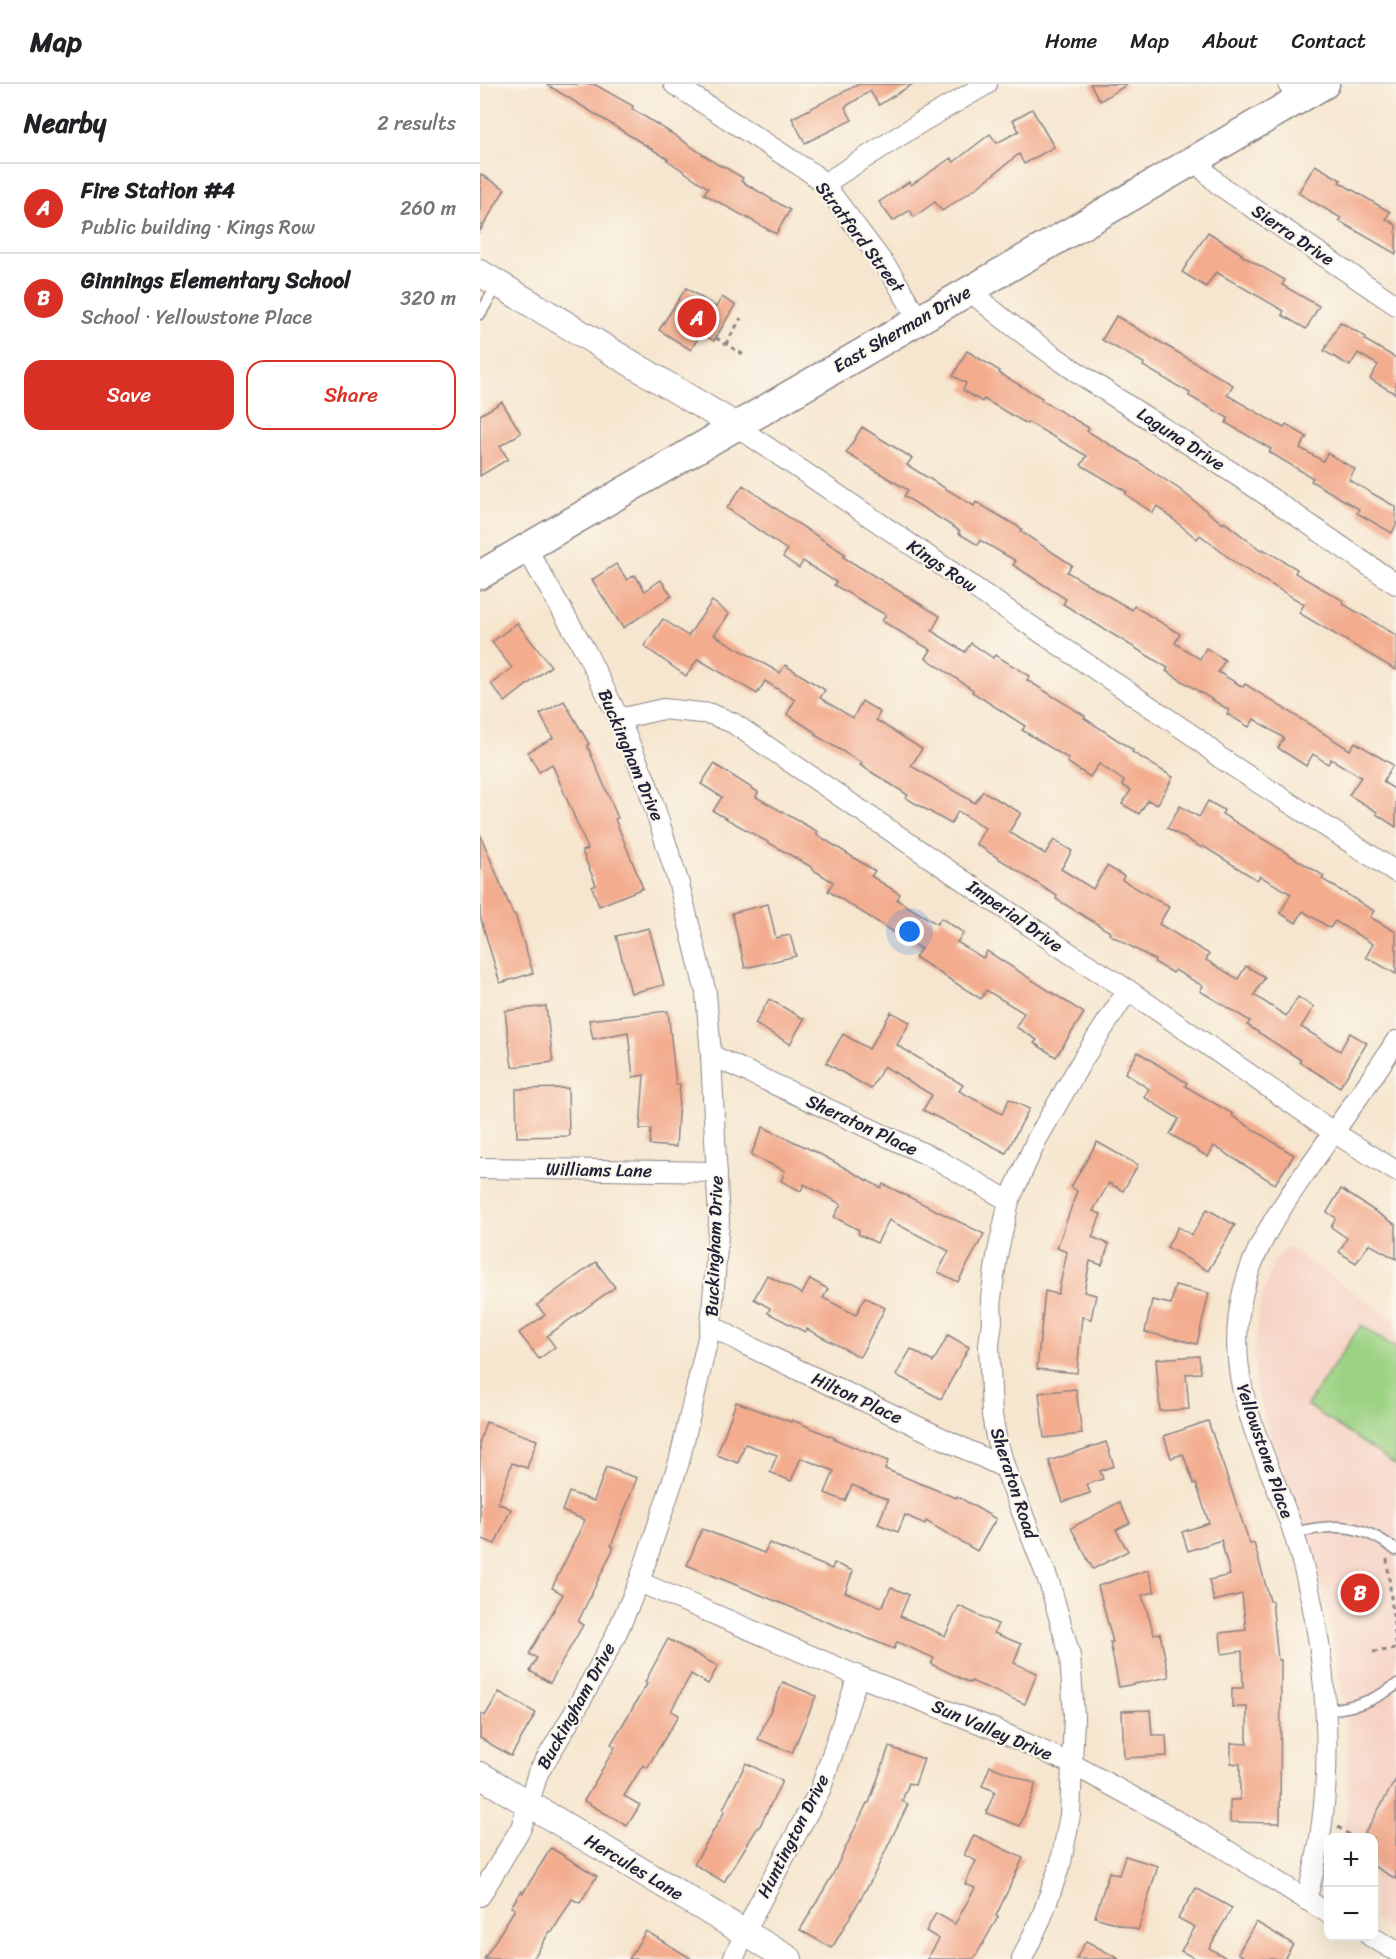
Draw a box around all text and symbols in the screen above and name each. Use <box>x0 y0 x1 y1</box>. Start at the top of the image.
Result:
text: Map <box>30 17 82 66</box>
text: Home <box>1045 22 1097 60</box>
text: Map <box>1130 22 1169 60</box>
text: About <box>1202 22 1259 60</box>
text: Contact <box>1292 22 1366 60</box>
text: Nearby <box>24 100 106 146</box>
text: 2 results <box>377 106 456 141</box>
text: Fire Station #4 <box>81 171 235 210</box>
street label: Stratford Street <box>807 174 913 301</box>
text: A <box>37 191 50 226</box>
text: 260 m <box>400 191 456 226</box>
street label: Sierra Drive <box>1245 195 1341 275</box>
text: Public building · Kings Row <box>81 210 315 245</box>
text: Ginnings Elementary School <box>81 261 350 300</box>
street label: East Sherman Drive <box>827 276 977 382</box>
text: B <box>37 281 50 316</box>
text: 320 m <box>400 281 456 316</box>
pin: A <box>678 296 716 340</box>
text: School · Yellowstone Place <box>81 300 312 335</box>
button: Save <box>24 360 234 430</box>
button: Share <box>246 360 456 430</box>
street label: Laguna Drive <box>1130 398 1232 480</box>
street label: Kings Row <box>900 531 984 602</box>
street label: Buckingham Drive <box>589 684 673 826</box>
street label: Imperial Drive <box>959 870 1070 961</box>
your location <box>895 917 924 946</box>
street label: Sheraton Place <box>801 1085 923 1165</box>
street label: Williams Lane <box>546 1153 652 1187</box>
street label: Buckingham Drive <box>696 1175 732 1317</box>
street label: Hilton Place <box>806 1363 908 1433</box>
street label: Yellowstone Place <box>1227 1379 1303 1523</box>
street label: Sheraton Road <box>981 1423 1048 1544</box>
pin: B <box>1340 1570 1380 1616</box>
street label: Buckingham Drive <box>528 1637 624 1775</box>
street label: Sun Valley Drive <box>926 1690 1058 1770</box>
street label: Huntington Drive <box>748 1768 838 1904</box>
street label: Hercules Lane <box>578 1825 690 1909</box>
map controls <box>1324 1833 1378 1941</box>
button: + <box>1324 1833 1378 1887</box>
button: − <box>1324 1887 1378 1941</box>

